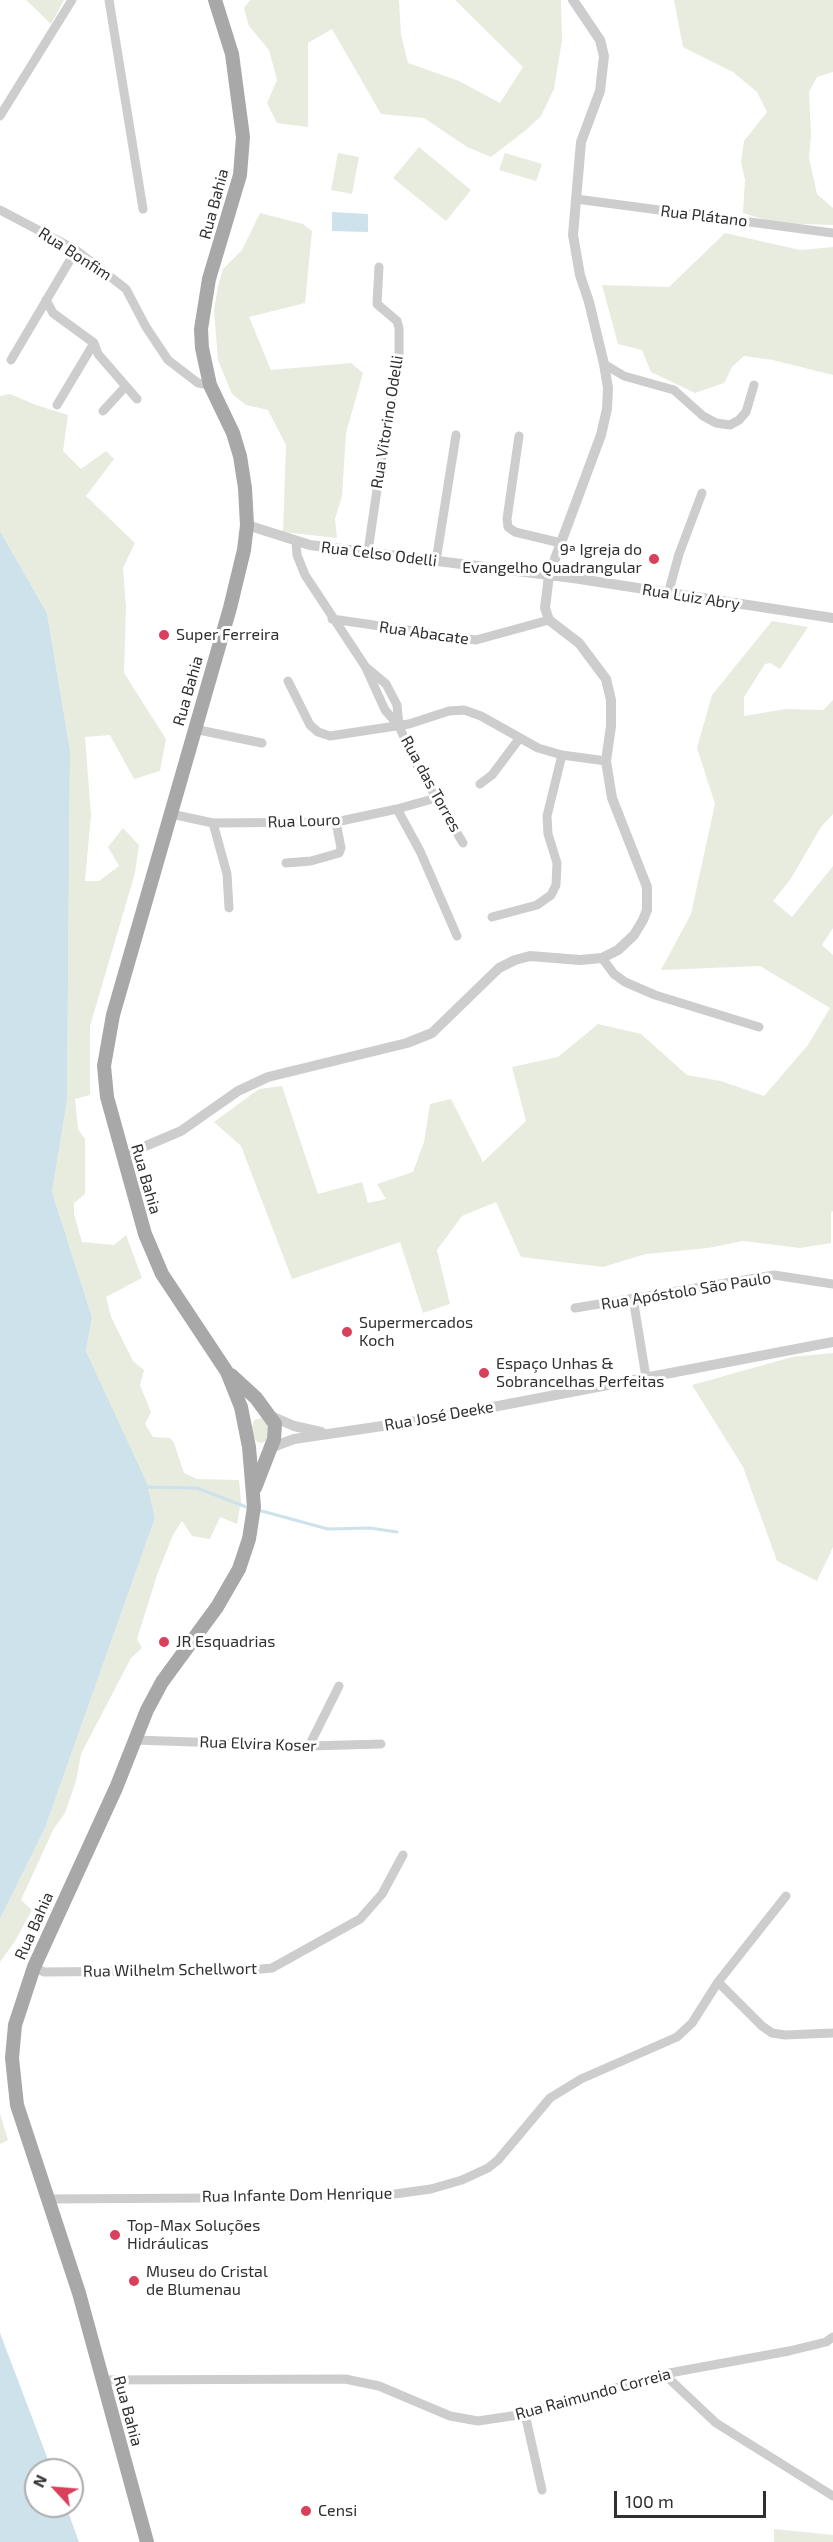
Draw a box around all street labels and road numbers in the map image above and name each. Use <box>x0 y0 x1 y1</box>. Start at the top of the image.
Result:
street label: Rua Bahia <box>195 167 233 241</box>
street label: Rua Plátano <box>659 201 749 231</box>
street label: Rua Bonfim <box>35 223 115 285</box>
street label: Rua Vitorino Odelli <box>367 354 407 490</box>
street label: Rua Celso Odelli <box>320 537 438 571</box>
street label: Rua Luiz Abry <box>641 580 741 614</box>
street label: Rua Abacate <box>378 617 470 649</box>
street label: Rua Bahia <box>169 654 207 728</box>
street label: Rua das Torres <box>397 733 465 835</box>
street label: Rua Louro <box>267 810 341 832</box>
street label: Rua Bahia <box>127 1142 165 1216</box>
street label: Rua Apóstolo São Paulo <box>600 1268 772 1314</box>
street label: Rua José Deeke <box>383 1397 495 1435</box>
street label: Rua Elvira Koser <box>199 1732 317 1756</box>
street label: Rua Bahia <box>11 1889 57 1963</box>
street label: Rua Wilhelm Schellwort <box>83 1959 257 1981</box>
street label: Rua Infante Dom Henrique <box>202 2184 392 2206</box>
street label: Rua Raimundo Correia <box>513 2364 673 2424</box>
street label: Rua Bahia <box>109 2374 147 2448</box>

